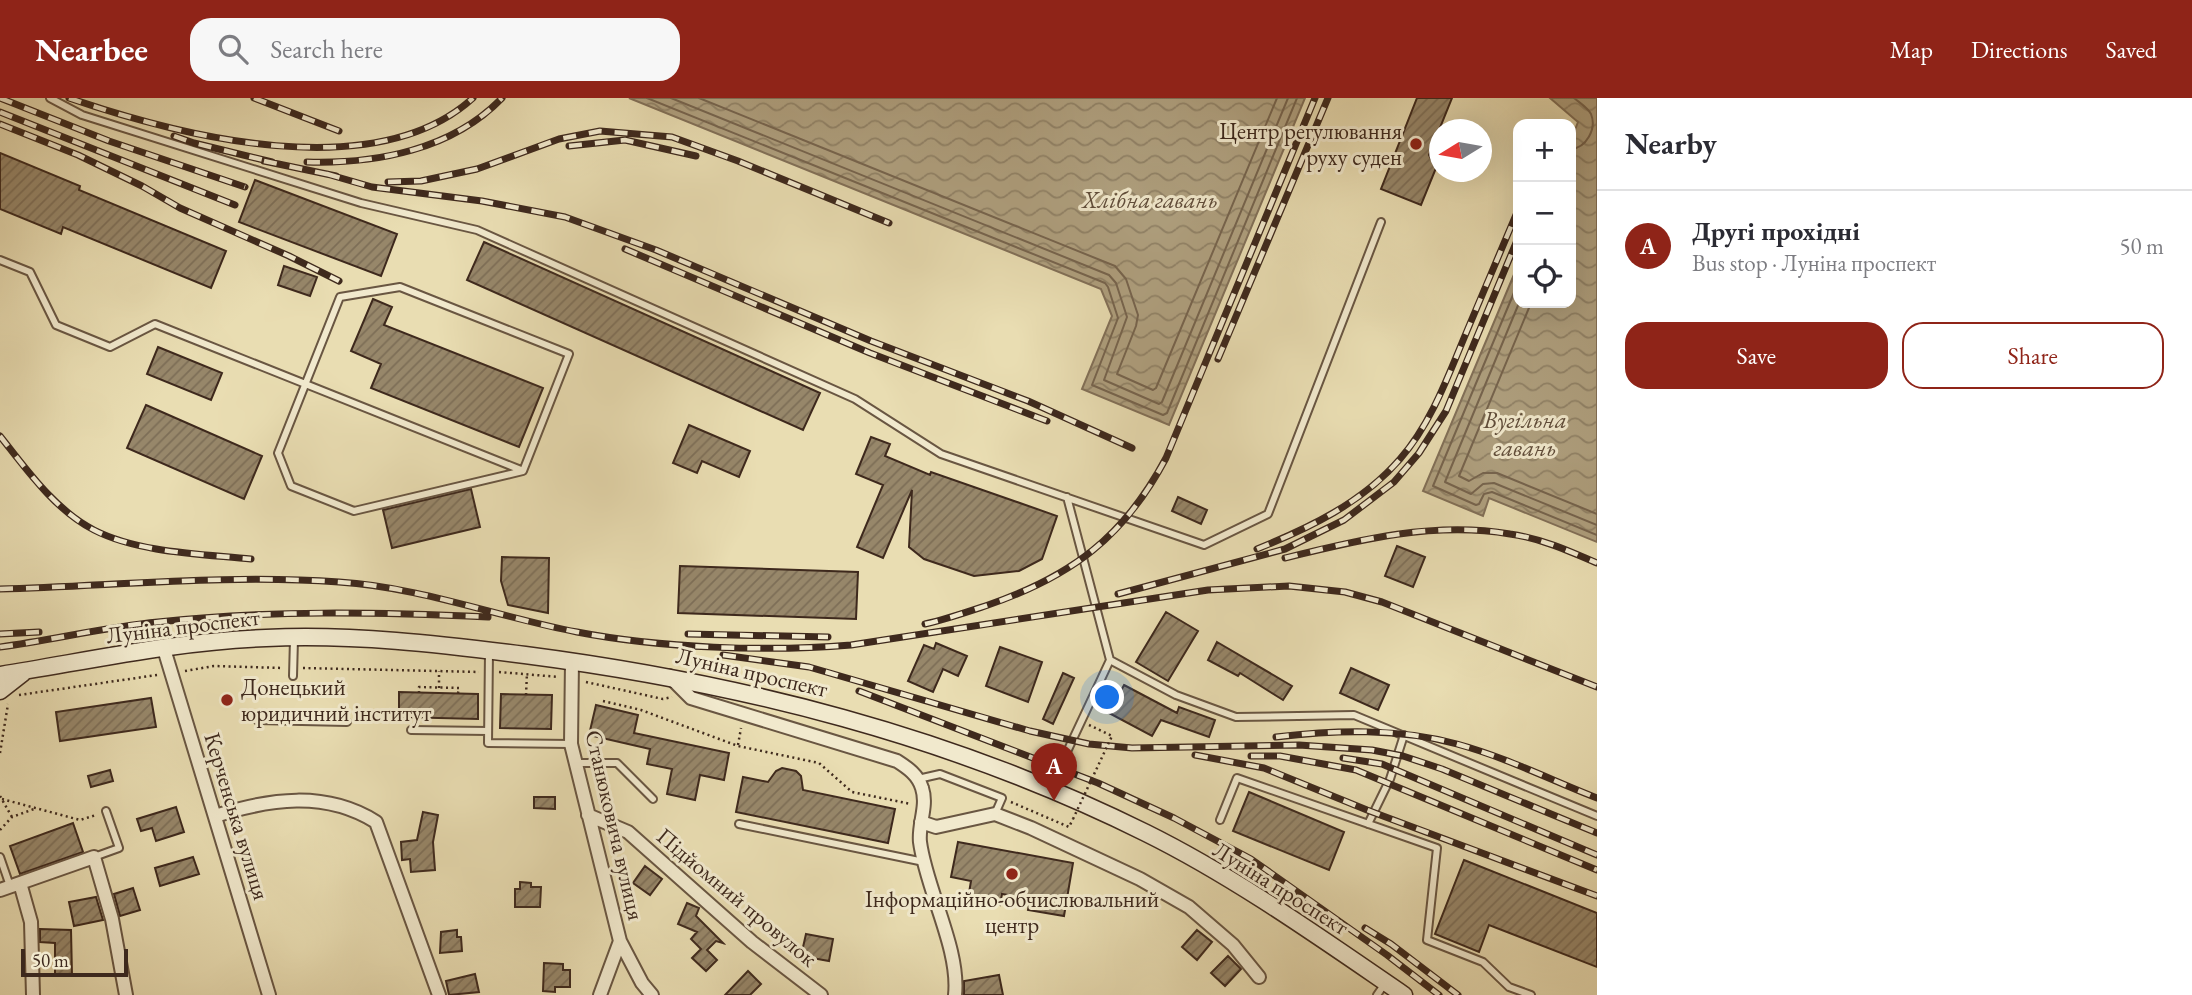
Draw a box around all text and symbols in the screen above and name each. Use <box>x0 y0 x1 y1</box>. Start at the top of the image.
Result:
search box <box>190 18 680 81</box>
text: Nearbee <box>35 28 148 71</box>
icon: search <box>214 30 252 68</box>
text: Search here <box>270 32 383 66</box>
text: Map <box>1890 34 1933 65</box>
text: Directions <box>1971 34 2068 65</box>
text: Saved <box>2106 34 2157 65</box>
place label: Центр регулювання руху суден <box>1219 116 1402 172</box>
north arrow <box>1429 119 1492 182</box>
map controls <box>1513 119 1576 308</box>
button: + <box>1513 119 1576 182</box>
text: Nearby <box>1625 124 1717 163</box>
marker: Центр регулювання руху суден <box>1408 136 1424 152</box>
button: − <box>1513 182 1576 245</box>
water label: Хлібна гавань <box>1080 184 1218 215</box>
text: Другі прохідні <box>1692 214 1860 248</box>
text: A <box>1640 231 1656 261</box>
text: 50 m <box>2119 231 2164 261</box>
button: locate <box>1513 245 1576 308</box>
text: Bus stop · Луніна проспект <box>1692 248 1936 278</box>
button: Save <box>1625 322 1888 389</box>
button: Share <box>1902 322 2164 389</box>
water label: Вугільна гавань <box>1482 404 1567 463</box>
street label: Луніна проспект <box>104 602 262 650</box>
street label: Луніна проспект <box>673 640 831 704</box>
place label: Донецький юридичний інститут <box>241 672 432 728</box>
your location <box>1090 680 1124 714</box>
marker: Донецький юридичний інститут <box>219 692 235 708</box>
street label: Станюковича вулиця <box>579 727 651 923</box>
street label: Керченська вулиця <box>197 729 277 903</box>
pin: A <box>1031 743 1077 801</box>
street label: Підйомний провулок <box>650 821 824 973</box>
street label: Луніна проспект <box>1207 834 1355 942</box>
marker: Інформаційно-обчислювальний центр <box>1004 866 1020 882</box>
place label: Інформаційно-обчислювальний центр <box>865 884 1159 940</box>
scale bar <box>21 946 128 978</box>
text: 50 m <box>32 948 69 973</box>

